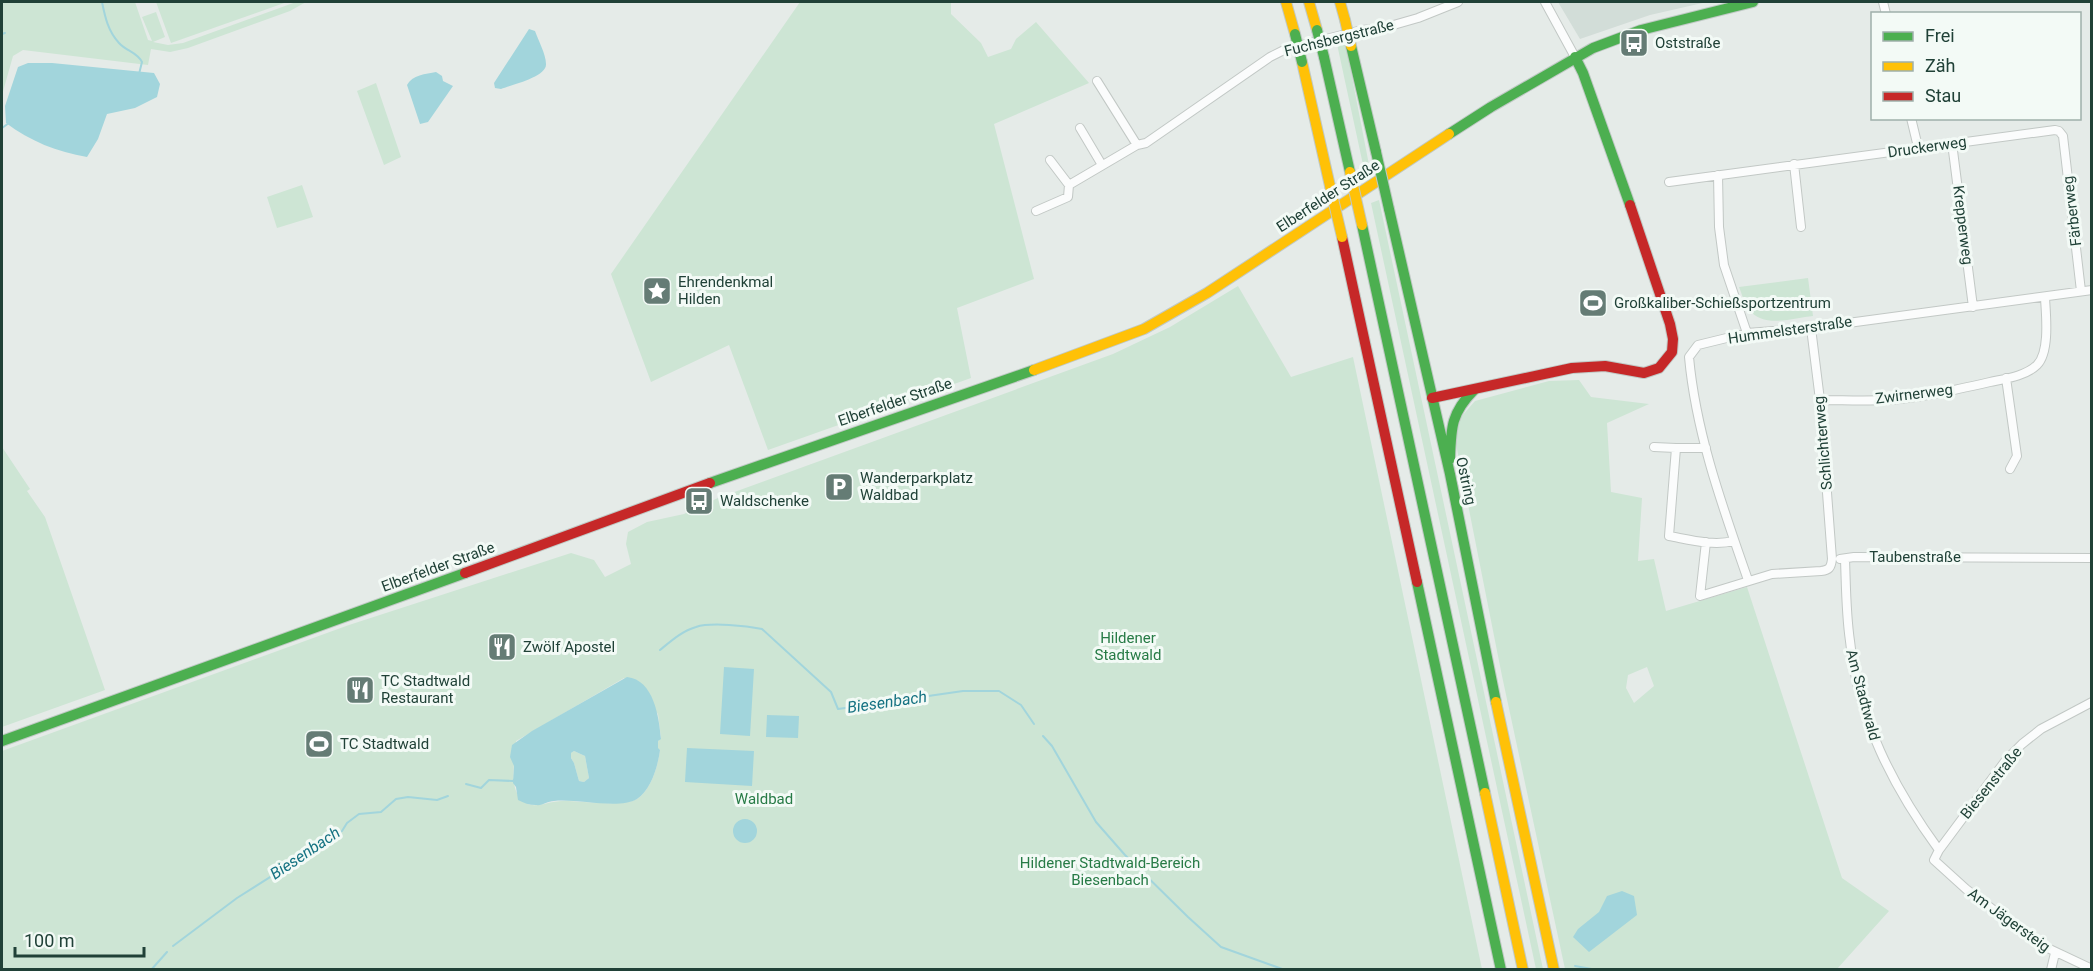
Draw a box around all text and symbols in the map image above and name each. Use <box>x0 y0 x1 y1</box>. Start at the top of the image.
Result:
legend <box>1871 12 2081 120</box>
street label: Fuchsbergstraße <box>1282 16 1396 60</box>
text: Frei <box>1925 25 1955 46</box>
bus stop icon: Oststraße <box>1618 27 1650 59</box>
place label: Oststraße <box>1655 34 1720 52</box>
text: Zäh <box>1925 55 1956 76</box>
text: Stau <box>1925 85 1961 106</box>
street label: Druckerweg <box>1886 133 1968 161</box>
street label: Elberfelder Straße <box>1273 156 1383 236</box>
street label: Färberweg <box>2059 175 2085 247</box>
street label: Krepperweg <box>1949 184 1977 266</box>
place label: Ehrendenkmal Hilden <box>678 273 773 308</box>
place icon: Ehrendenkmal Hilden <box>641 275 673 307</box>
sports icon: Großkaliber-Schießsportzentrum <box>1577 287 1609 319</box>
place label: Großkaliber-Schießsportzentrum <box>1614 294 1831 312</box>
street label: Hummelsterstraße <box>1727 312 1853 348</box>
street label: Elberfelder Straße <box>836 374 954 430</box>
street label: Zwirnerweg <box>1874 380 1954 408</box>
street label: Schlichterweg <box>1810 395 1836 491</box>
street label: Ostring <box>1452 455 1480 507</box>
place label: Wanderparkplatz Waldbad <box>860 469 973 504</box>
parking icon: Wanderparkplatz Waldbad <box>823 471 855 503</box>
bus stop icon: Waldschenke <box>683 485 715 517</box>
place label: Waldschenke <box>720 492 809 510</box>
street label: Elberfelder Straße <box>379 538 497 596</box>
street label: Taubenstraße <box>1869 548 1961 566</box>
park label: Hildener Stadtwald <box>1095 629 1161 664</box>
restaurant icon: Zwölf Apostel <box>486 631 518 663</box>
place label: Zwölf Apostel <box>523 638 615 656</box>
street label: Am Stadtwald <box>1842 647 1884 743</box>
place label: TC Stadtwald Restaurant <box>381 672 470 707</box>
restaurant icon: TC Stadtwald Restaurant <box>344 674 376 706</box>
water label: Biesenbach <box>846 687 928 717</box>
sports icon: TC Stadtwald <box>303 728 335 760</box>
place label: TC Stadtwald <box>340 735 429 753</box>
street label: Biesenstraße <box>1957 743 2026 823</box>
park label: Waldbad <box>735 790 793 808</box>
water label: Biesenbach <box>266 823 344 883</box>
park label: Hildener Stadtwald-Bereich Biesenbach <box>1020 854 1200 889</box>
street label: Am Jägersteig <box>1964 884 2054 956</box>
scale bar <box>15 920 144 958</box>
text: 100 m <box>24 930 75 951</box>

